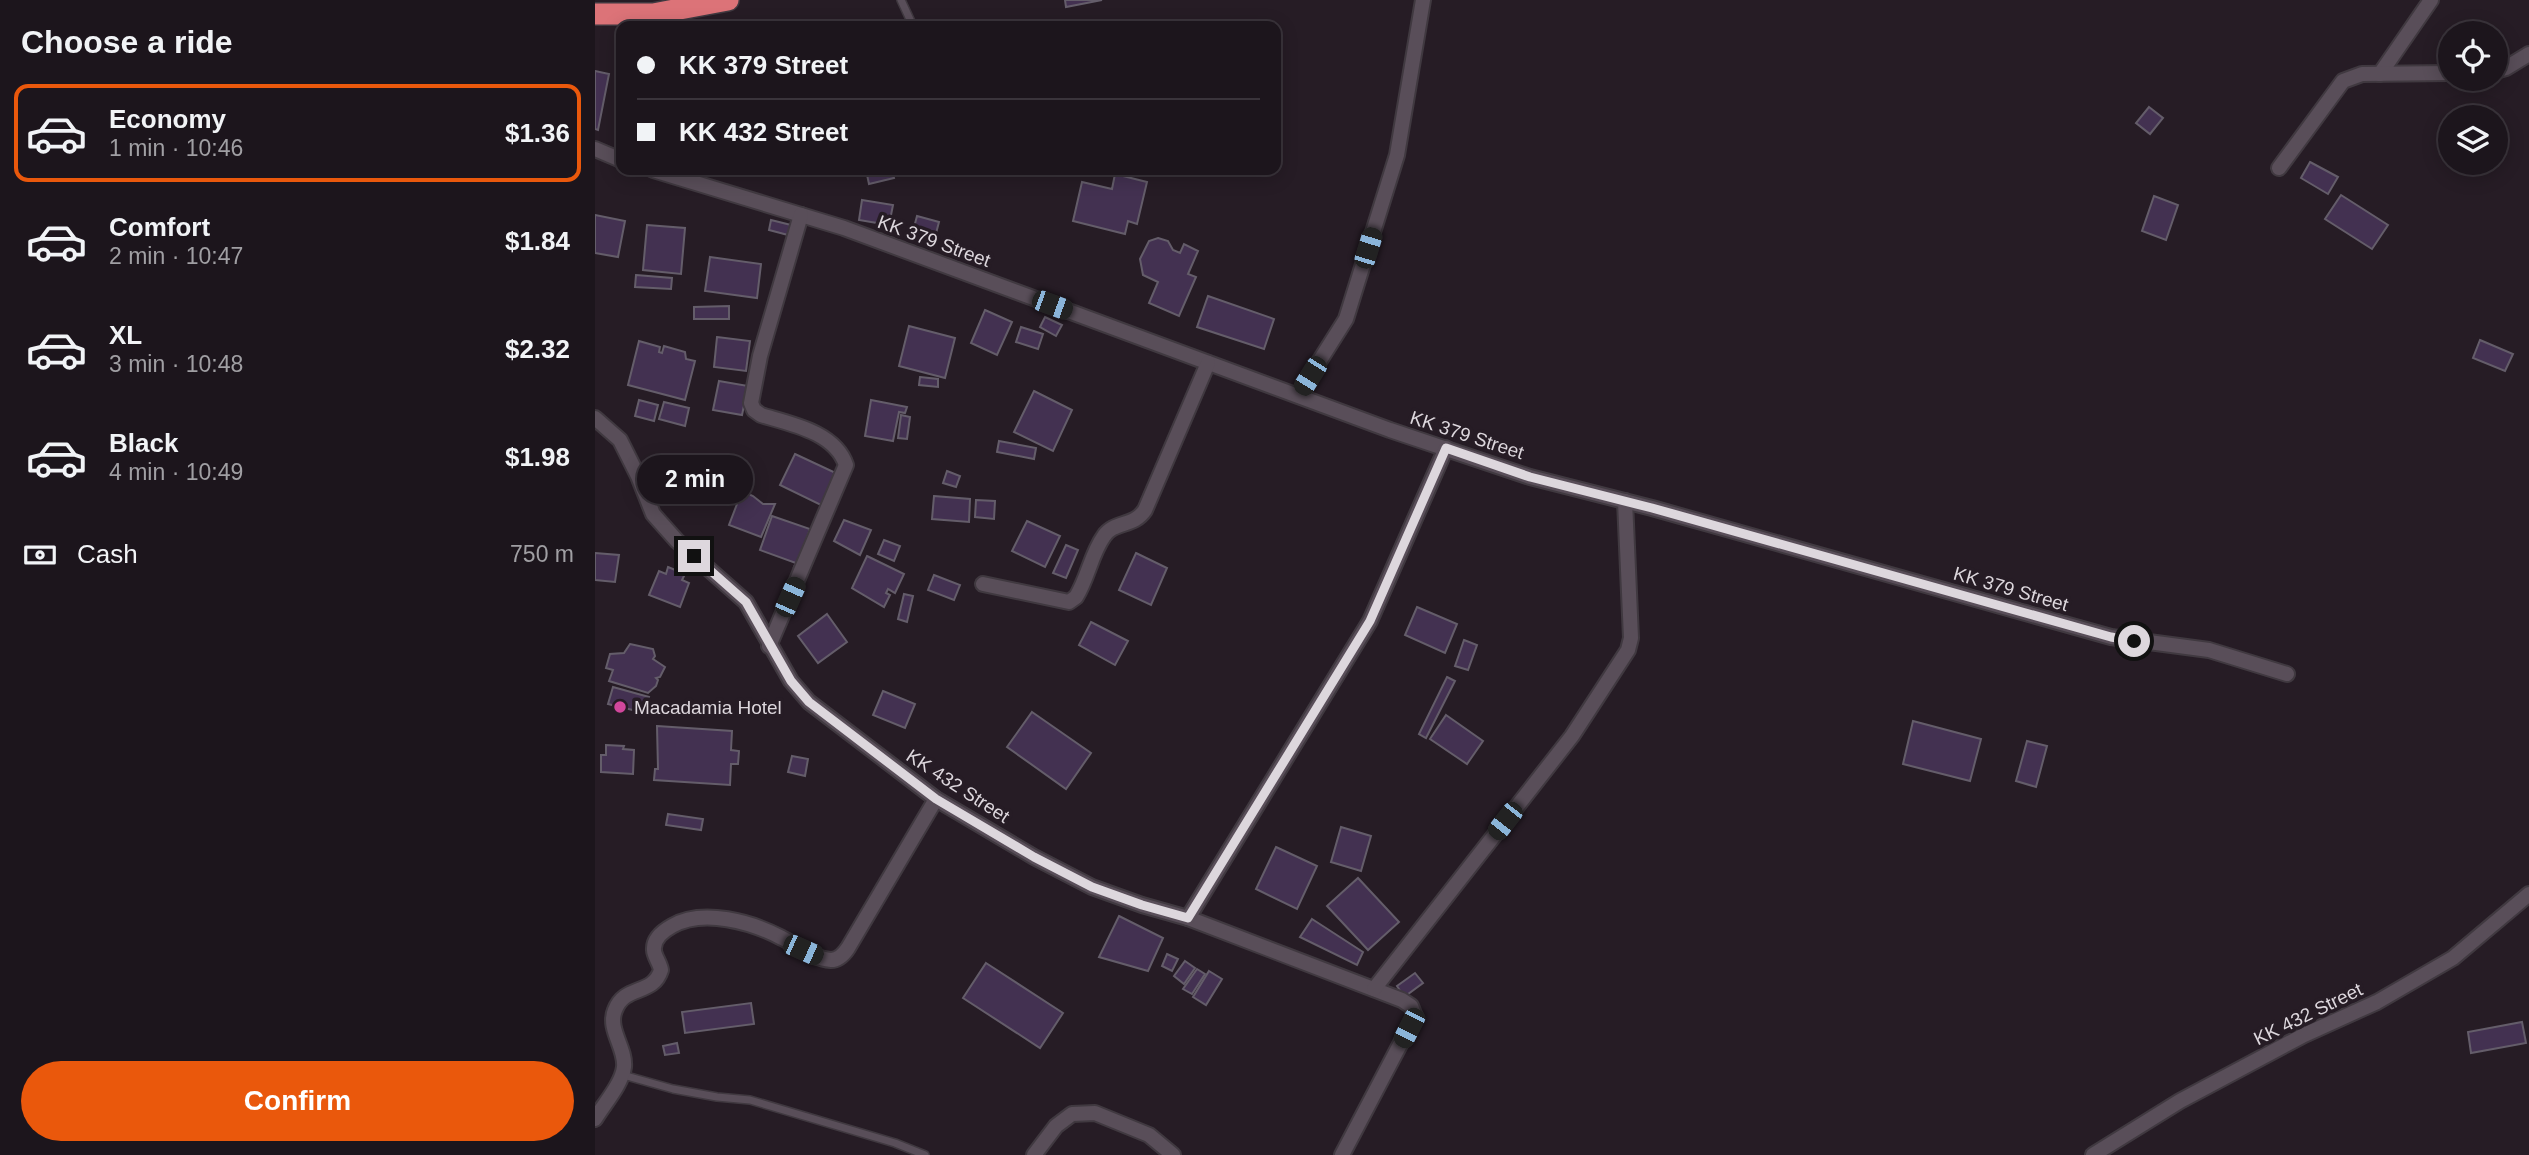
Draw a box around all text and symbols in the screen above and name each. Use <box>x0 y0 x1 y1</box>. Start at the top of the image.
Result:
map controls <box>2438 21 2508 175</box>
button: locate <box>2438 21 2508 91</box>
text: Choose a ride <box>21 24 233 60</box>
text: KK 379 Street <box>679 50 848 80</box>
icon: car <box>25 102 88 165</box>
text: Economy <box>109 104 226 134</box>
button: layers <box>2438 105 2508 175</box>
text: KK 432 Street <box>679 117 848 147</box>
text: $1.36 <box>505 118 570 148</box>
text: 1 min · 10:46 <box>109 135 243 161</box>
icon: car <box>25 210 88 273</box>
street label: KK 379 Street <box>875 211 994 271</box>
text: Comfort <box>109 212 210 242</box>
car <box>1352 225 1385 271</box>
text: $1.84 <box>505 226 570 256</box>
text: 2 min · 10:47 <box>109 243 243 269</box>
car <box>1029 288 1076 322</box>
icon: car <box>25 318 88 381</box>
text: XL <box>109 320 142 350</box>
text: $2.32 <box>505 334 570 364</box>
text: 3 min · 10:48 <box>109 351 243 377</box>
car <box>1290 353 1331 399</box>
street label: KK 379 Street <box>1408 407 1527 463</box>
icon: car <box>25 426 88 489</box>
text: Black <box>109 428 178 458</box>
text: $1.98 <box>505 442 570 472</box>
callout: 2 min <box>636 454 752 504</box>
text: 4 min · 10:49 <box>109 459 243 485</box>
text: 2 min <box>665 466 725 492</box>
icon: cash <box>21 536 59 574</box>
text: Cash <box>77 539 138 569</box>
route end <box>678 540 710 572</box>
text: 750 m <box>510 541 574 567</box>
street label: KK 379 Street <box>1951 563 2071 616</box>
car <box>772 574 809 620</box>
route start <box>2118 625 2150 657</box>
place label: Macadamia Hotel <box>634 697 782 718</box>
marker: Macadamia Hotel <box>612 699 628 715</box>
street label: KK 432 Street <box>903 745 1014 827</box>
car <box>1484 798 1527 844</box>
car <box>780 932 827 968</box>
street label: KK 432 Street <box>2250 978 2366 1049</box>
car <box>1391 1005 1428 1051</box>
button: Confirm <box>21 1061 574 1141</box>

